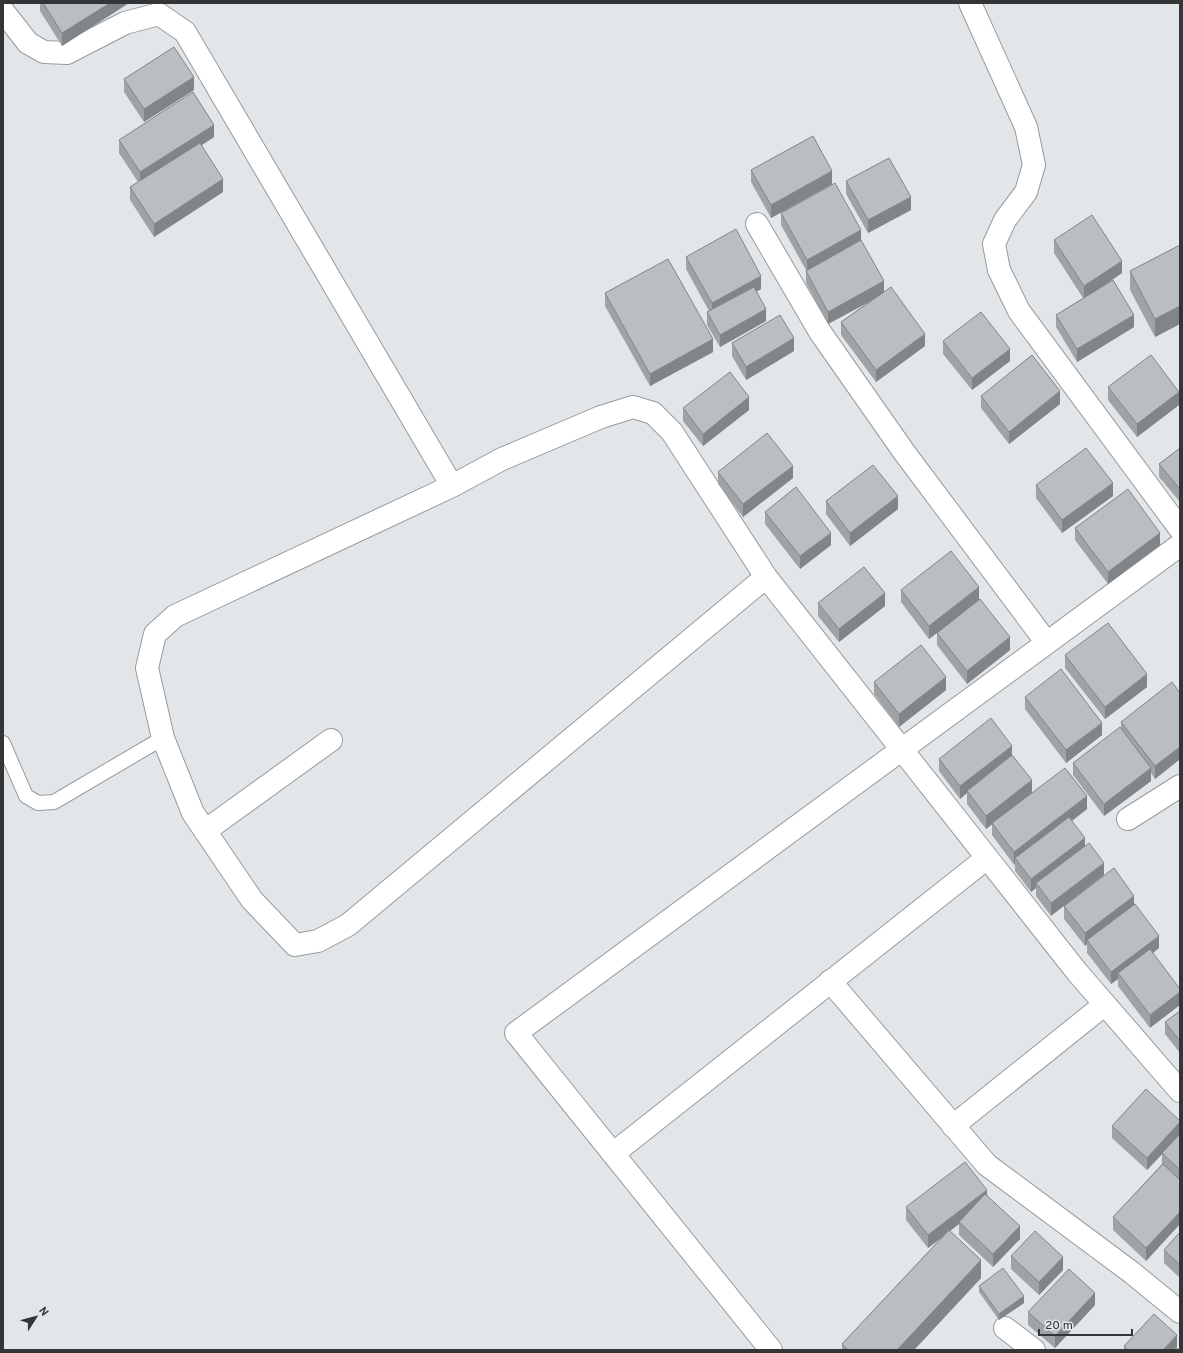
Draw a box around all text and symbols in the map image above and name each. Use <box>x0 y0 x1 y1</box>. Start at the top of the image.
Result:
north arrow <box>16 1297 56 1337</box>
text: N <box>35 1304 51 1319</box>
scale bar <box>1039 1311 1132 1337</box>
text: 20 m <box>1045 1318 1073 1334</box>

